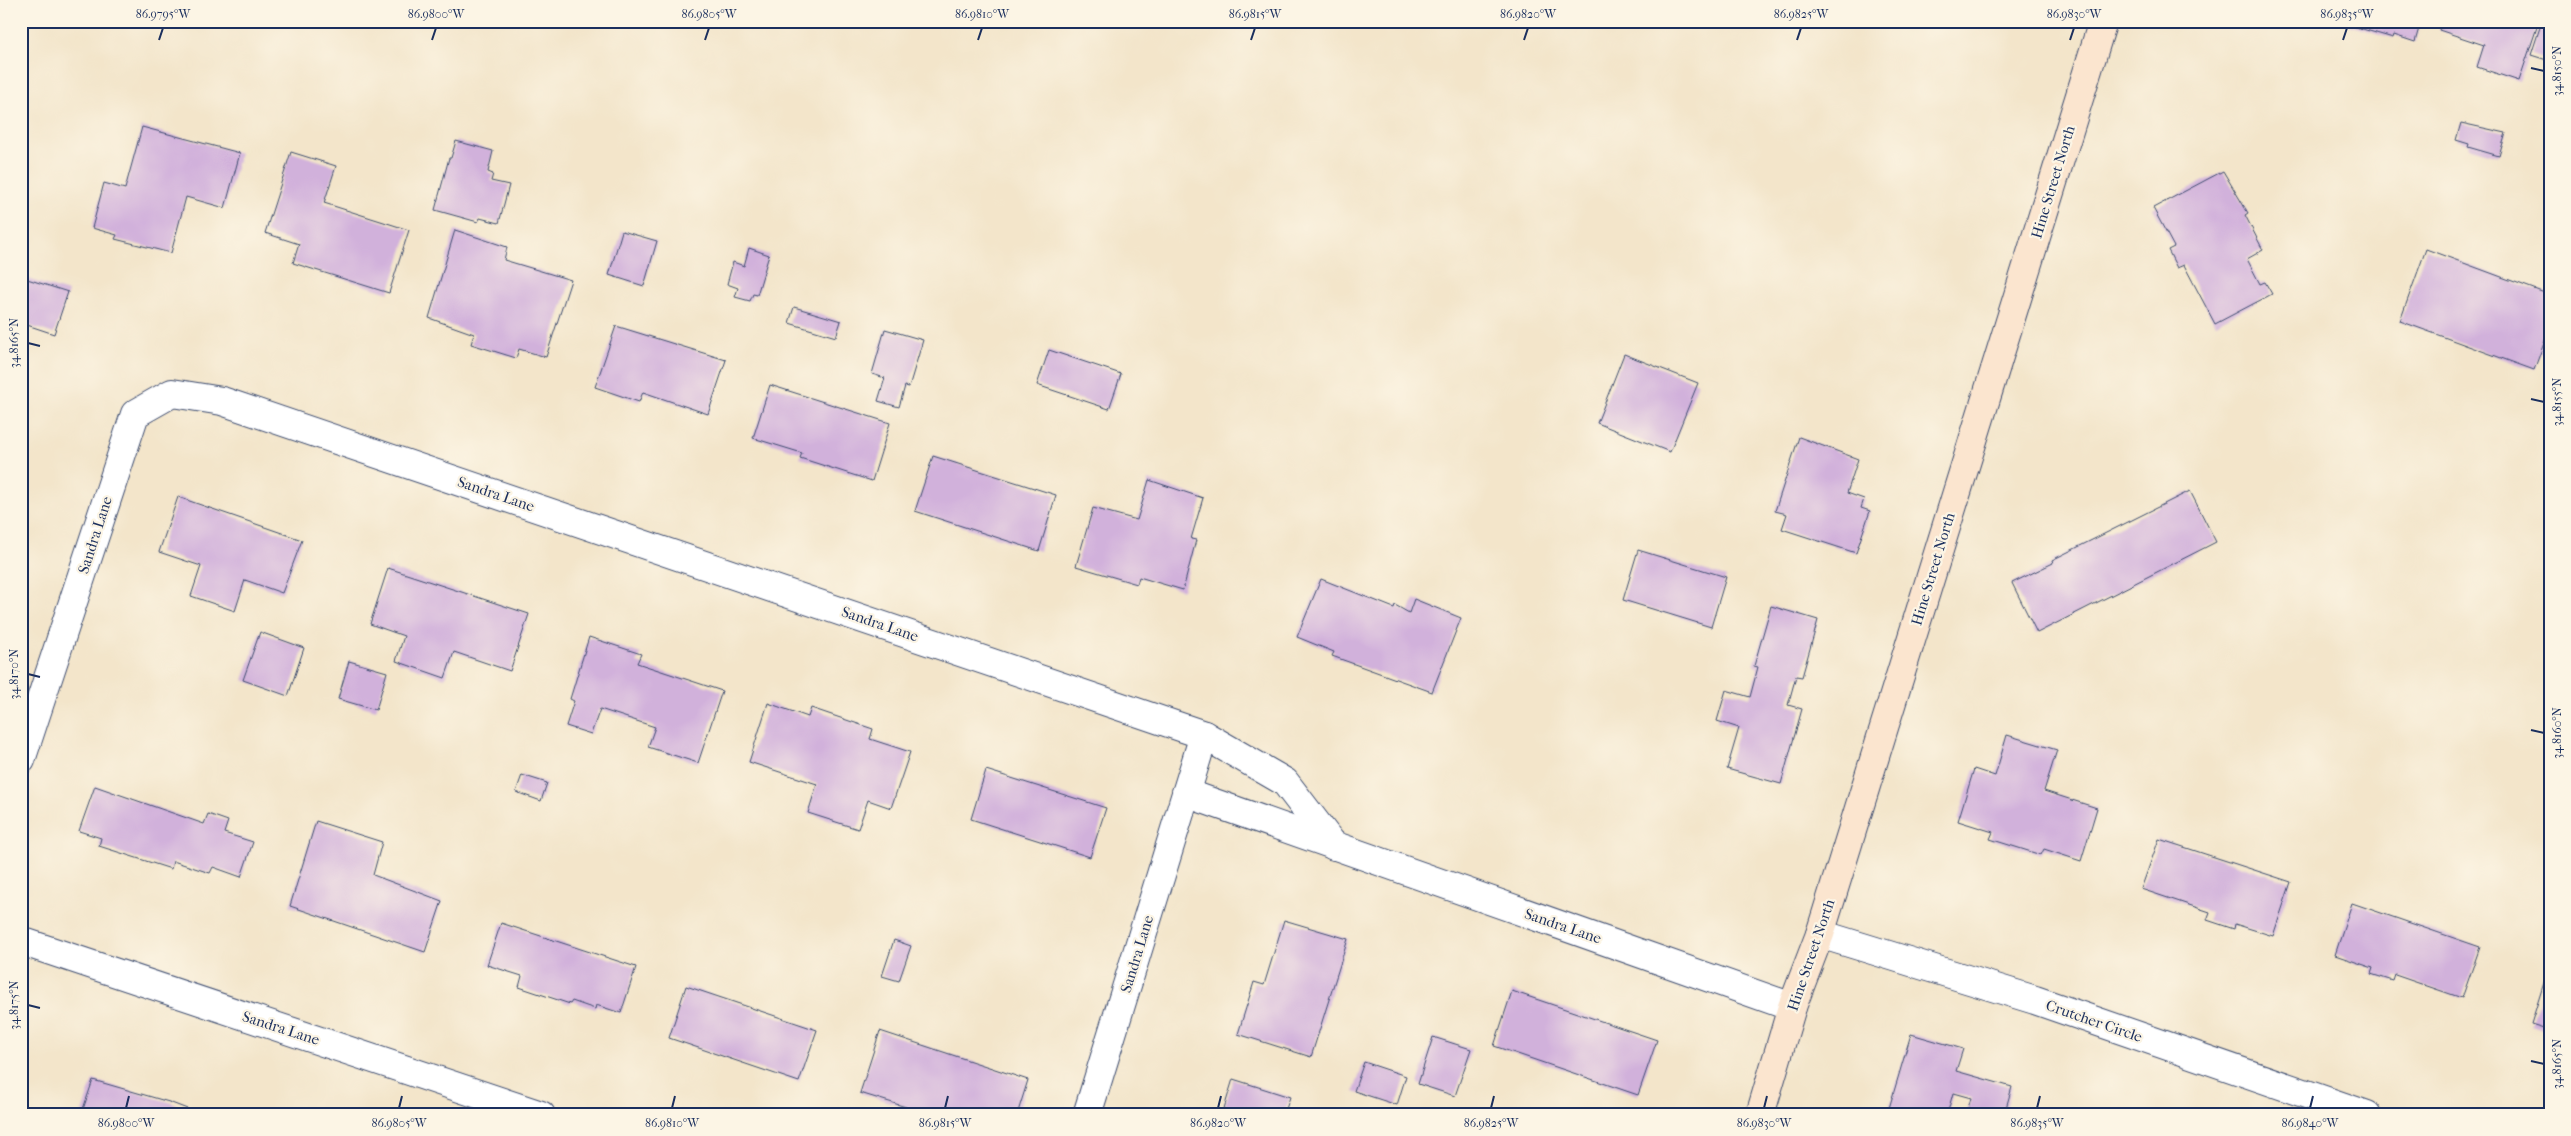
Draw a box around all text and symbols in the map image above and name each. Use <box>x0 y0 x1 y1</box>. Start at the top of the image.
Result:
text: 86.9795°W <box>136 7 191 21</box>
text: 86.9800°W <box>408 7 465 21</box>
text: 86.9805°W <box>682 7 738 21</box>
text: 86.9810°W <box>955 7 1010 21</box>
text: 86.9815°W <box>1229 7 1283 21</box>
text: 86.9820°W <box>1500 7 1557 21</box>
text: 86.9825°W <box>1774 7 1829 21</box>
text: 86.9830°W <box>2047 7 2103 21</box>
text: 86.9835°W <box>2320 7 2375 21</box>
text: 34.8150°N <box>2550 46 2564 96</box>
street label: Hine Street North <box>2027 123 2079 241</box>
text: 34.8165°N <box>7 318 21 368</box>
text: 34.8155°N <box>2550 378 2564 426</box>
street label: Sandra Lane <box>455 472 537 516</box>
street label: Sandra Lane <box>74 494 116 576</box>
street label: Hine Street North <box>1907 510 1959 628</box>
street label: Sandra Lane <box>839 602 921 646</box>
text: 34.8170°N <box>7 649 21 699</box>
text: 34.8160°N <box>2550 707 2564 759</box>
street label: Hine Street North <box>1783 896 1839 1013</box>
street label: Sandra Lane <box>1522 904 1604 948</box>
street label: Sandra Lane <box>1117 913 1157 995</box>
text: 34.8175°N <box>7 980 21 1030</box>
street label: Crutcher Circle <box>2043 996 2145 1046</box>
street label: Sandra Lane <box>240 1007 322 1049</box>
text: 34.8165°N <box>2550 1039 2564 1089</box>
text: 86.9800°W <box>98 1116 155 1130</box>
text: 86.9805°W <box>372 1116 428 1130</box>
text: 86.9810°W <box>645 1116 700 1130</box>
text: 86.9815°W <box>919 1116 973 1130</box>
text: 86.9820°W <box>1190 1116 1247 1130</box>
text: 86.9825°W <box>1464 1116 1519 1130</box>
text: 86.9830°W <box>1737 1116 1793 1130</box>
text: 86.9835°W <box>2010 1116 2065 1130</box>
text: 86.9840°W <box>2282 1116 2340 1130</box>

